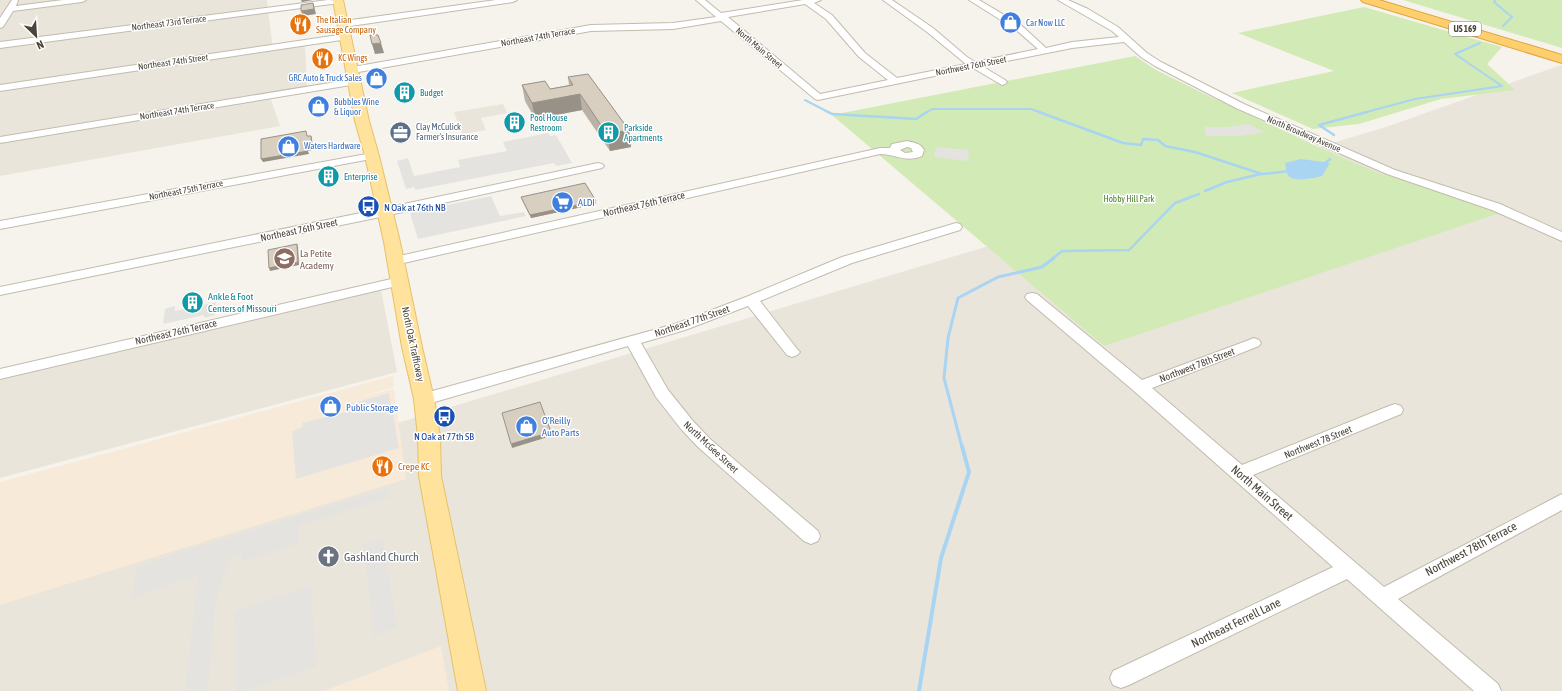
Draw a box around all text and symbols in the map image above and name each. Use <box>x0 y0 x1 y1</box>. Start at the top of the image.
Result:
shop icon: Car Now LLC <box>998 10 1024 36</box>
restaurant icon: The Italian Sausage Company <box>287 12 313 38</box>
street label: Northeast 73rd Terrace <box>131 13 207 33</box>
place label: The Italian Sausage Company <box>316 15 376 35</box>
north arrow <box>16 16 56 56</box>
place label: Car Now LLC <box>1026 18 1065 28</box>
road number: US 169 <box>1449 22 1481 36</box>
street label: Northeast 74th Terrace <box>500 26 576 48</box>
street label: North Main Street <box>734 26 785 71</box>
text: N <box>35 38 46 52</box>
restaurant icon: KC Wings <box>309 45 335 71</box>
street label: Northeast 74th Street <box>137 52 209 72</box>
place label: KC Wings <box>338 53 367 63</box>
street label: Northwest 76th Street <box>935 54 1008 78</box>
shop icon: GRC Auto & Truck Sales <box>364 65 390 91</box>
place label: GRC Auto & Truck Sales <box>288 73 362 83</box>
building icon: Budget <box>391 80 417 106</box>
place label: Budget <box>420 88 444 98</box>
shop icon: Bubbles Wine & Liquor <box>306 94 332 120</box>
place label: Bubbles Wine & Liquor <box>334 97 379 117</box>
street label: Northeast 74th Terrace <box>139 100 215 122</box>
building icon: Pool House Restroom <box>502 110 528 136</box>
place label: Pool House Restroom <box>530 113 567 133</box>
street label: North Broadway Avenue <box>1266 114 1342 154</box>
office icon: Clay McCulick Farmer's Insurance <box>387 119 413 145</box>
building icon: Parkside Apartments <box>596 120 622 146</box>
place label: Clay McCulick Farmer's Insurance <box>416 122 478 142</box>
place label: Parkside Apartments <box>624 123 663 143</box>
shop icon: Waters Hardware <box>275 133 301 159</box>
place label: Waters Hardware <box>304 141 361 151</box>
building icon: Enterprise <box>316 164 342 190</box>
place label: Enterprise <box>344 172 378 182</box>
street label: Northeast 75th Terrace <box>148 178 224 202</box>
supermarket icon: ALDI <box>549 189 575 215</box>
street label: Northeast 76th Terrace <box>602 189 686 219</box>
bus stop icon: N Oak at 76th NB <box>356 194 382 220</box>
park label: Hobby Hill Park <box>1103 194 1155 204</box>
place label: ALDI <box>578 197 595 208</box>
place label: N Oak at 76th NB <box>384 202 446 213</box>
street label: Northeast 76th Street <box>259 216 339 244</box>
school or university icon: La Petite Academy <box>271 246 297 272</box>
place label: La Petite Academy <box>300 248 334 271</box>
building icon: Ankle & Foot Centers of Missouri <box>180 289 206 315</box>
place label: Ankle & Foot Centers of Missouri <box>208 291 277 314</box>
street label: Northeast 77th Street <box>653 303 731 339</box>
street label: North Oak Trafficway <box>400 306 426 382</box>
street label: Northeast 76th Terrace <box>134 317 218 347</box>
street label: Northwest 78th Street <box>1158 346 1236 384</box>
shop icon: Public Storage <box>318 394 344 420</box>
place label: Public Storage <box>346 402 399 413</box>
bus stop icon: N Oak at 77th SB <box>431 403 457 429</box>
shop icon: O'Reilly Auto Parts <box>514 413 540 439</box>
place label: O'Reilly Auto Parts <box>542 415 580 438</box>
street label: North McGee Street <box>681 419 741 475</box>
street label: Northwest 78 Street <box>1283 423 1354 461</box>
place label: N Oak at 77th SB <box>414 431 474 442</box>
restaurant icon: Crepe KC <box>370 453 396 479</box>
place label: Crepe KC <box>398 461 430 472</box>
street label: North Main Street <box>1228 462 1296 524</box>
street label: Northwest 78th Terrace <box>1423 519 1519 579</box>
church icon: Gashland Church <box>315 544 341 570</box>
place label: Gashland Church <box>344 550 419 564</box>
street label: Northeast Ferrell Lane <box>1189 595 1283 651</box>

